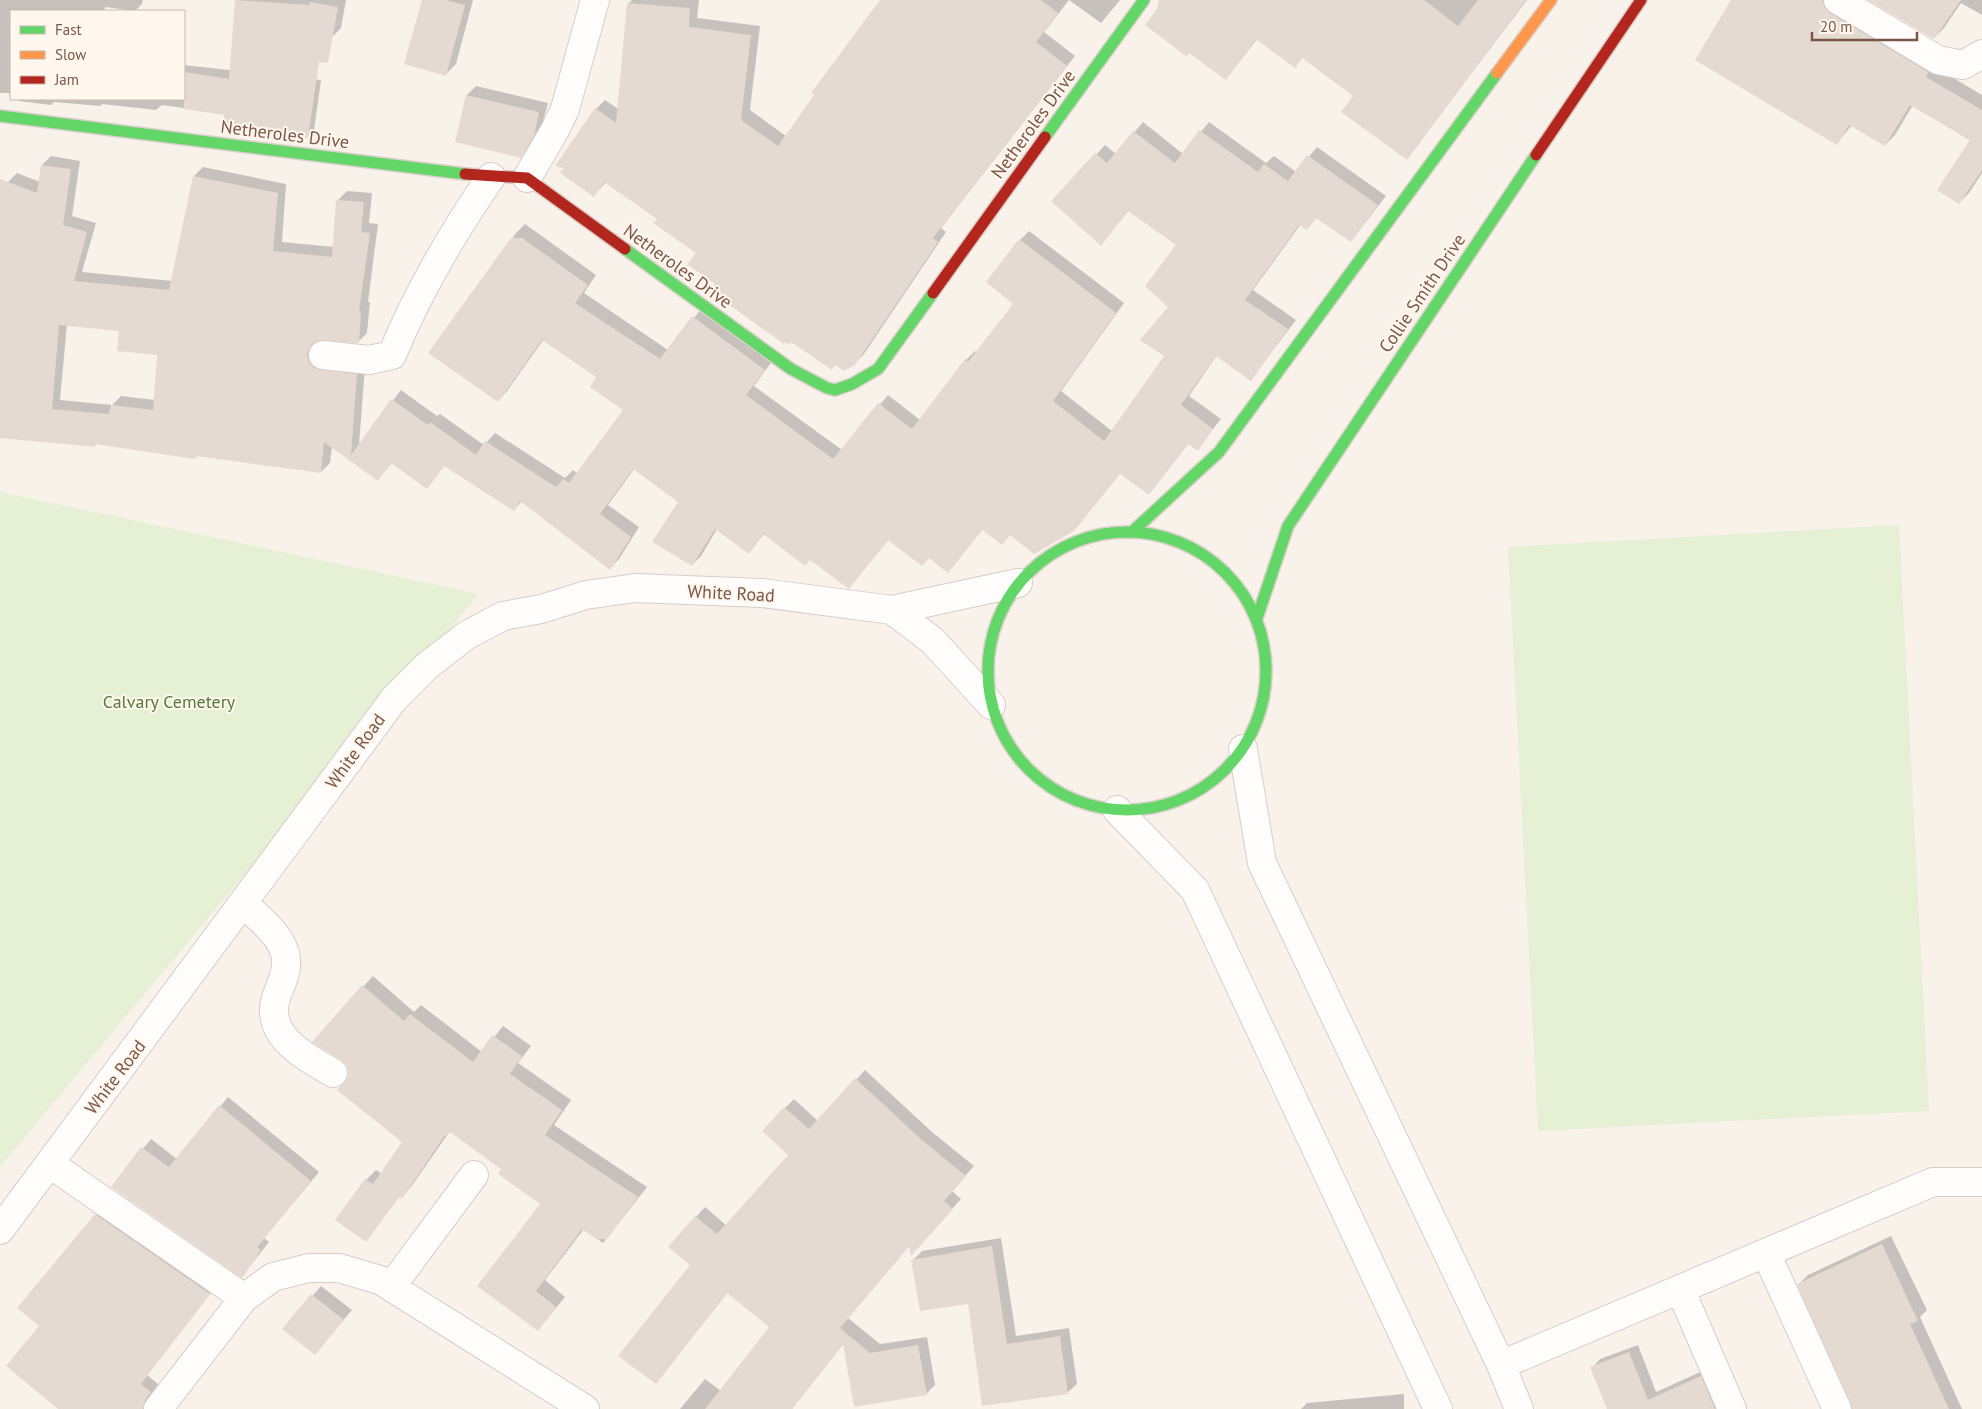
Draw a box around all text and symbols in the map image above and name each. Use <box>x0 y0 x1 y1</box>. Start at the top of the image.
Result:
legend <box>10 10 185 100</box>
scale bar <box>1812 10 1917 42</box>
text: 20 m <box>1820 17 1853 36</box>
text: Fast <box>55 20 82 39</box>
text: Slow <box>55 45 86 64</box>
street label: Netheroles Drive <box>986 65 1080 183</box>
text: Jam <box>54 70 79 89</box>
street label: Netheroles Drive <box>219 115 351 153</box>
street label: Netheroles Drive <box>619 219 737 313</box>
street label: Collie Smith Drive <box>1374 229 1470 357</box>
street label: White Road <box>687 579 775 607</box>
park label: Calvary Cemetery <box>103 690 236 713</box>
street label: White Road <box>320 709 390 793</box>
street label: White Road <box>79 1035 151 1119</box>

